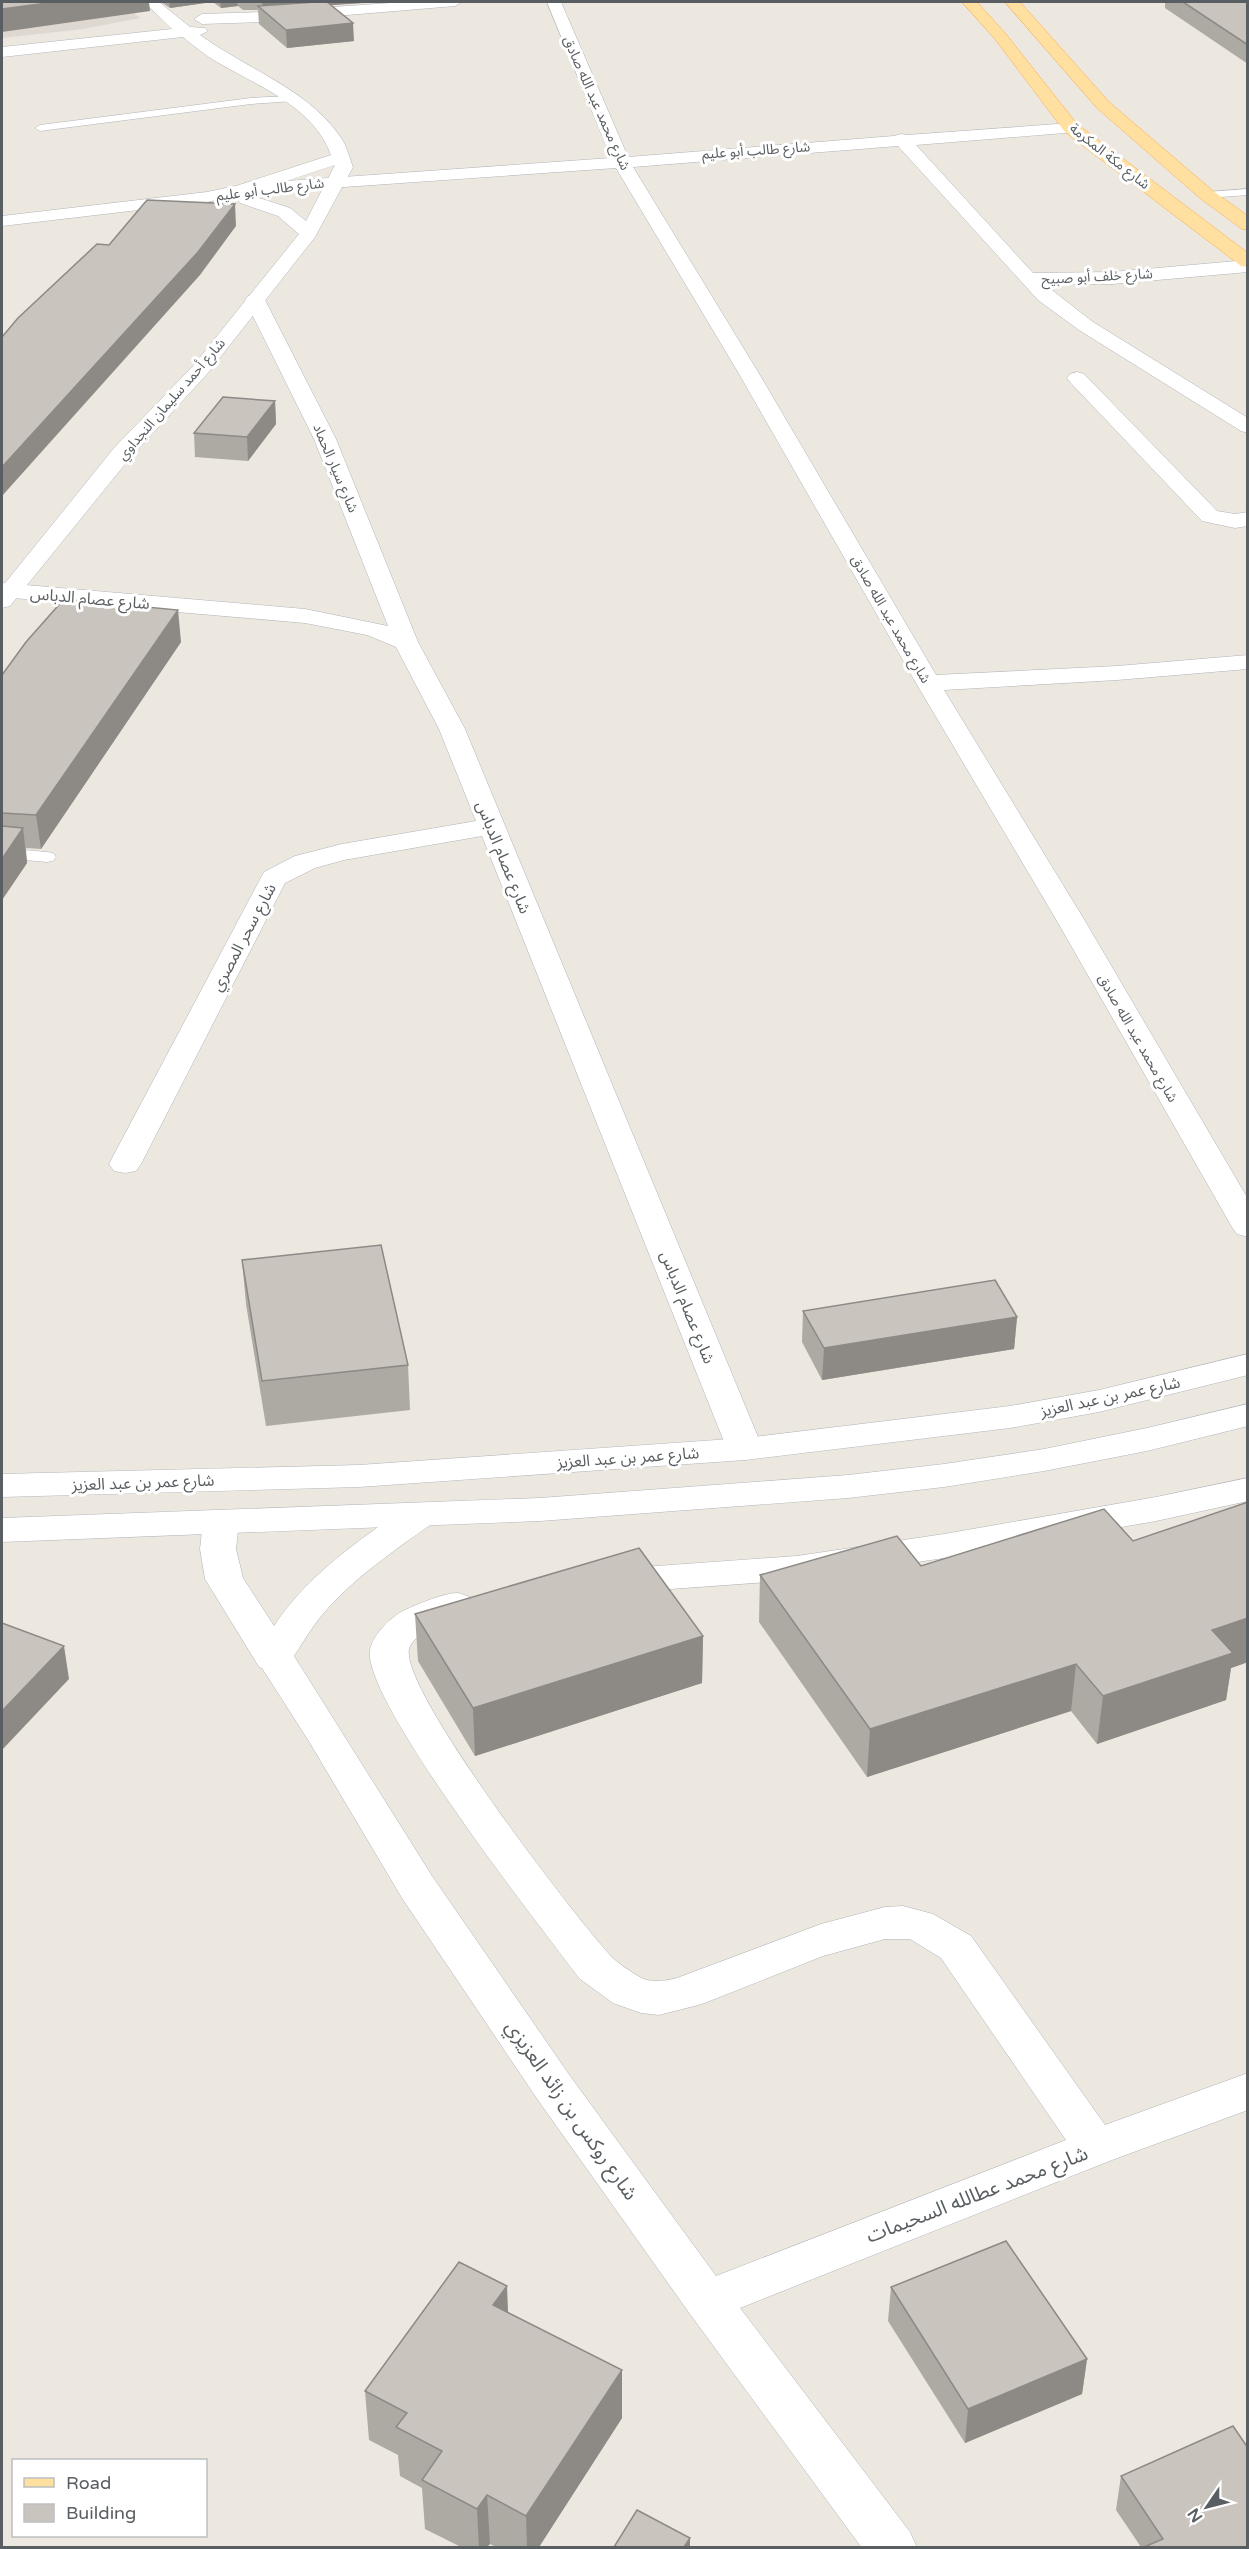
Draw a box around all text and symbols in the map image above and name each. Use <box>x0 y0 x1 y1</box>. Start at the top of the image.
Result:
street label: شارع محمد عبد الله صادق <box>557 33 634 174</box>
street label: شارع مكة المكرمة <box>1065 120 1153 195</box>
street label: شارع طالب أبو عليم <box>701 137 811 165</box>
street label: شارع طالب أبو عليم <box>215 174 325 207</box>
street label: شارع خلف أبو صبيح <box>1041 264 1153 290</box>
street label: شارع أحمد سليمان النجداوي <box>113 334 231 465</box>
street label: شارع سيار الحماد <box>307 421 362 516</box>
street label: شارع محمد عبد الله صادق <box>845 552 934 687</box>
street label: شارع عصام الدباس <box>29 584 151 616</box>
street label: شارع عصام الدباس <box>469 798 535 917</box>
street label: شارع سحر المصري <box>207 880 283 996</box>
street label: شارع محمد عبد الله صادق <box>1092 971 1181 1106</box>
street label: شارع عصام الدباس <box>653 1248 719 1367</box>
street label: شارع عمر بن عبد العزيز <box>1037 1372 1183 1424</box>
street label: شارع عمر بن عبد العزيز <box>555 1443 700 1475</box>
street label: شارع عمر بن عبد العزيز <box>70 1471 215 1498</box>
street label: شارع روكس بن زائد العزيزي <box>498 2016 642 2207</box>
street label: شارع محمد عطالله السحيمات <box>863 2142 1092 2250</box>
legend <box>12 2459 207 2537</box>
text: Road <box>66 2472 111 2494</box>
north arrow <box>1177 2477 1237 2537</box>
text: Building <box>66 2502 136 2524</box>
text: N <box>1184 2504 1207 2526</box>

